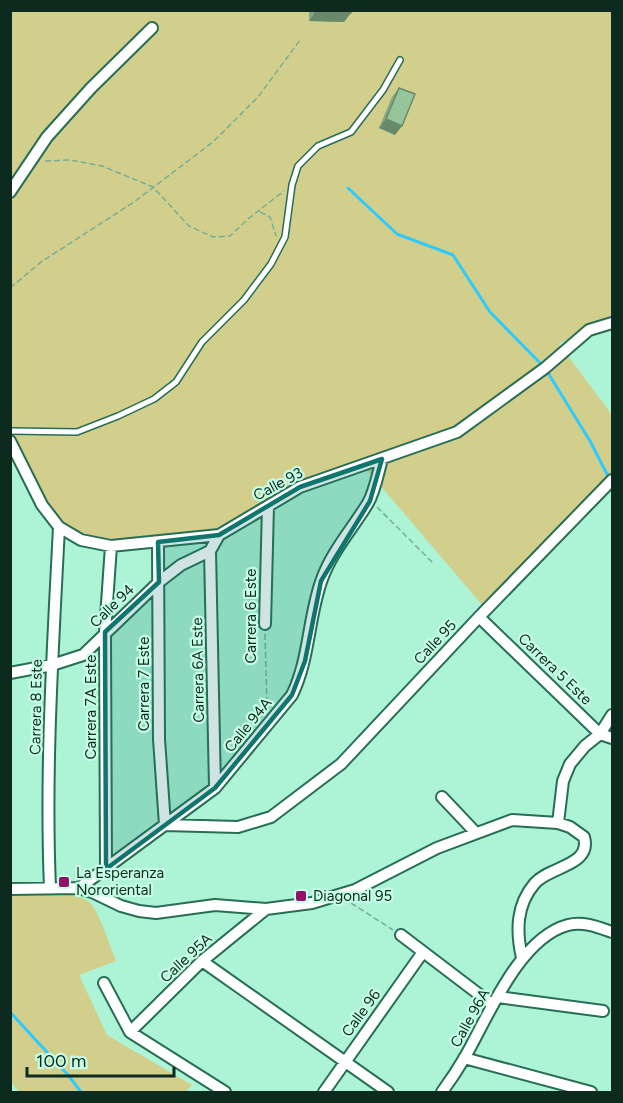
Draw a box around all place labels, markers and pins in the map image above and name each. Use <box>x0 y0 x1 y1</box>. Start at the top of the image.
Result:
place label: La Esperanza Nororiental <box>76 864 164 899</box>
marker: La Esperanza Nororiental <box>57 875 71 889</box>
place label: Diagonal 95 <box>313 887 392 905</box>
marker: Diagonal 95 <box>294 889 308 903</box>

